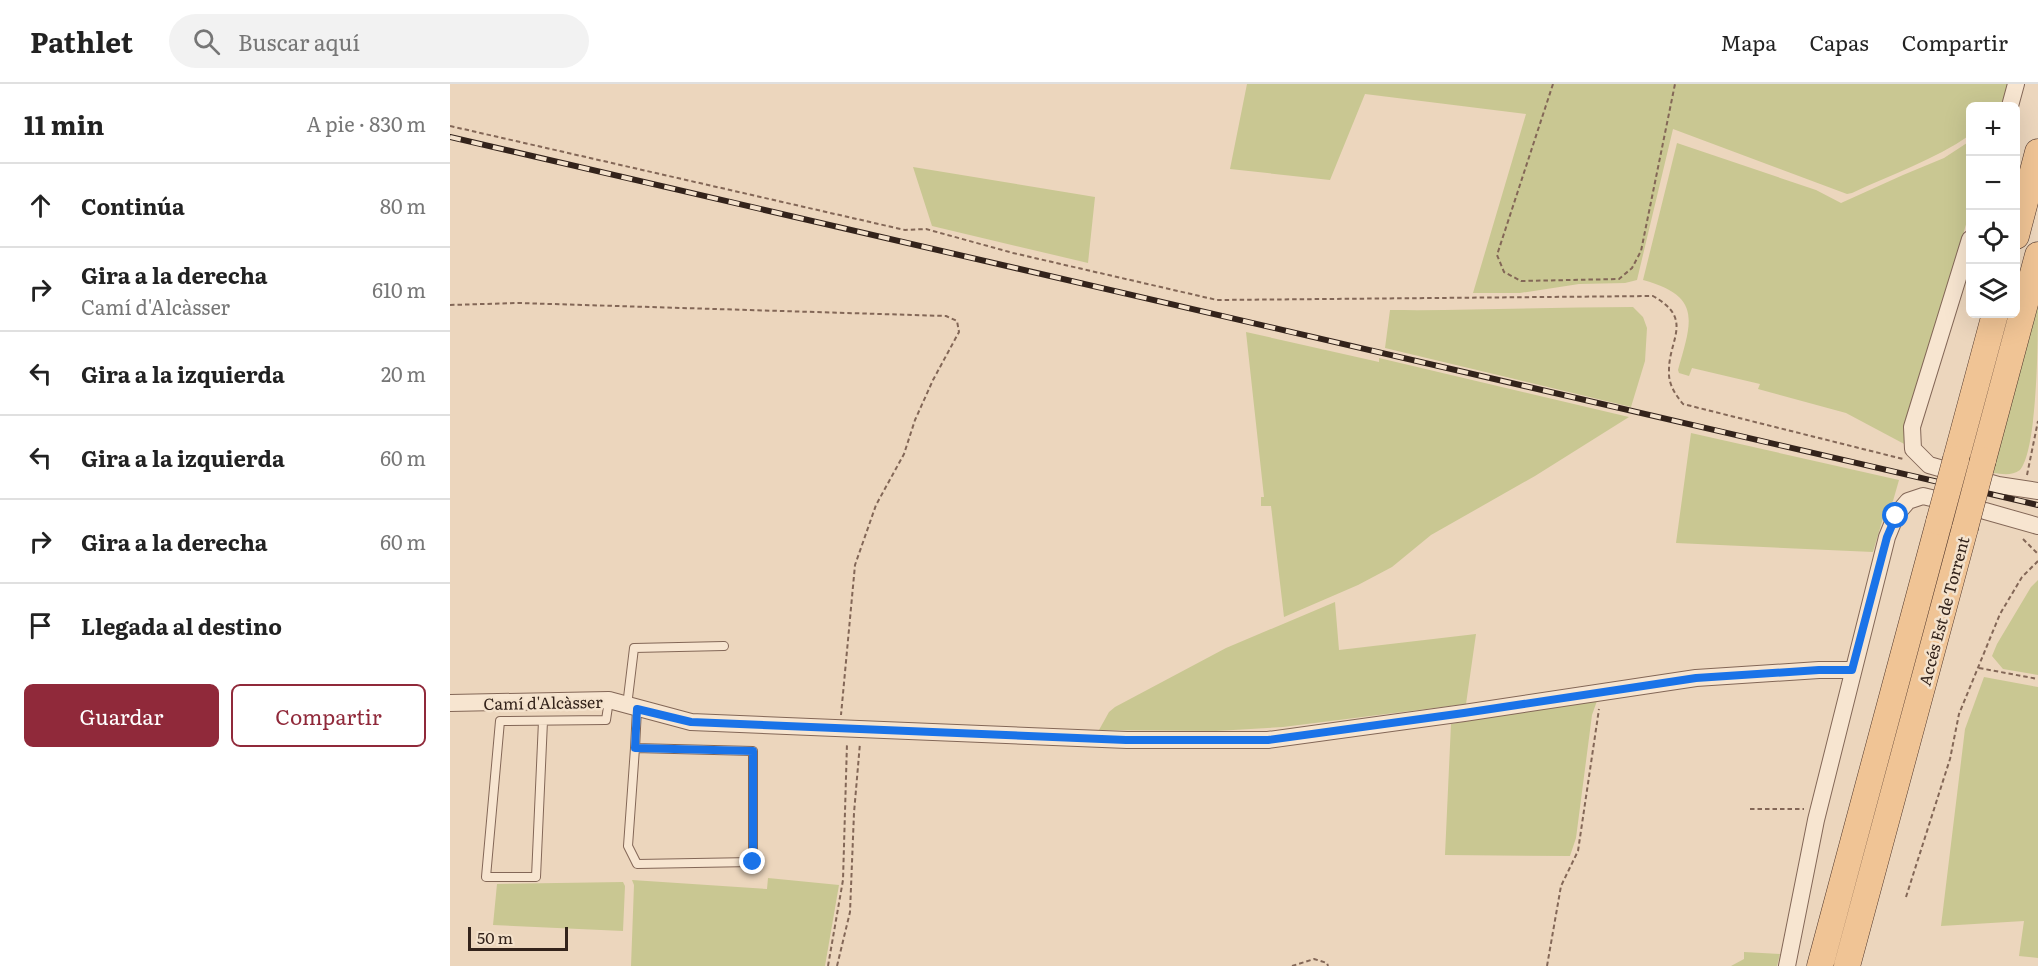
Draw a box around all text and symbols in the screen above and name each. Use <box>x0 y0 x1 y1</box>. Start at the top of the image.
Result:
search box <box>169 14 589 68</box>
text: Pathlet <box>30 20 133 62</box>
icon: search <box>190 25 223 58</box>
text: Buscar aquí <box>238 25 360 58</box>
text: Mapa <box>1720 26 1777 57</box>
text: Capas <box>1810 26 1869 57</box>
text: Compartir <box>1902 26 2008 57</box>
map controls <box>1966 102 2020 318</box>
button: + <box>1966 102 2020 156</box>
text: 11 min <box>24 104 104 143</box>
text: A pie · 830 m <box>306 108 426 138</box>
button: − <box>1966 156 2020 210</box>
icon: ahead <box>24 189 57 222</box>
text: Continúa <box>81 189 185 222</box>
text: 80 m <box>380 190 426 220</box>
button: locate <box>1966 210 2020 264</box>
text: Gira a la derecha <box>81 258 268 291</box>
button: layers <box>1966 264 2020 318</box>
icon: right <box>24 273 57 306</box>
text: 610 m <box>372 274 426 304</box>
text: Camí d'Alcàsser <box>81 291 230 321</box>
icon: left <box>24 357 57 390</box>
text: Gira a la izquierda <box>81 357 285 390</box>
text: 20 m <box>381 358 426 388</box>
icon: left <box>24 441 57 474</box>
text: Gira a la izquierda <box>81 441 285 474</box>
text: 60 m <box>380 442 426 472</box>
route start <box>1882 502 1908 528</box>
icon: right <box>24 525 57 558</box>
text: Gira a la derecha <box>81 525 268 558</box>
text: 60 m <box>380 526 426 556</box>
street label: Accés Est de Torrent <box>1912 533 1975 688</box>
icon: arrive <box>24 609 57 642</box>
text: Llegada al destino <box>81 609 282 642</box>
button: Guardar <box>24 684 219 747</box>
button: Compartir <box>231 684 426 747</box>
street label: Camí d'Alcàsser <box>483 689 603 715</box>
route end <box>739 848 765 874</box>
scale bar <box>468 924 568 952</box>
text: 50 m <box>477 925 513 949</box>

